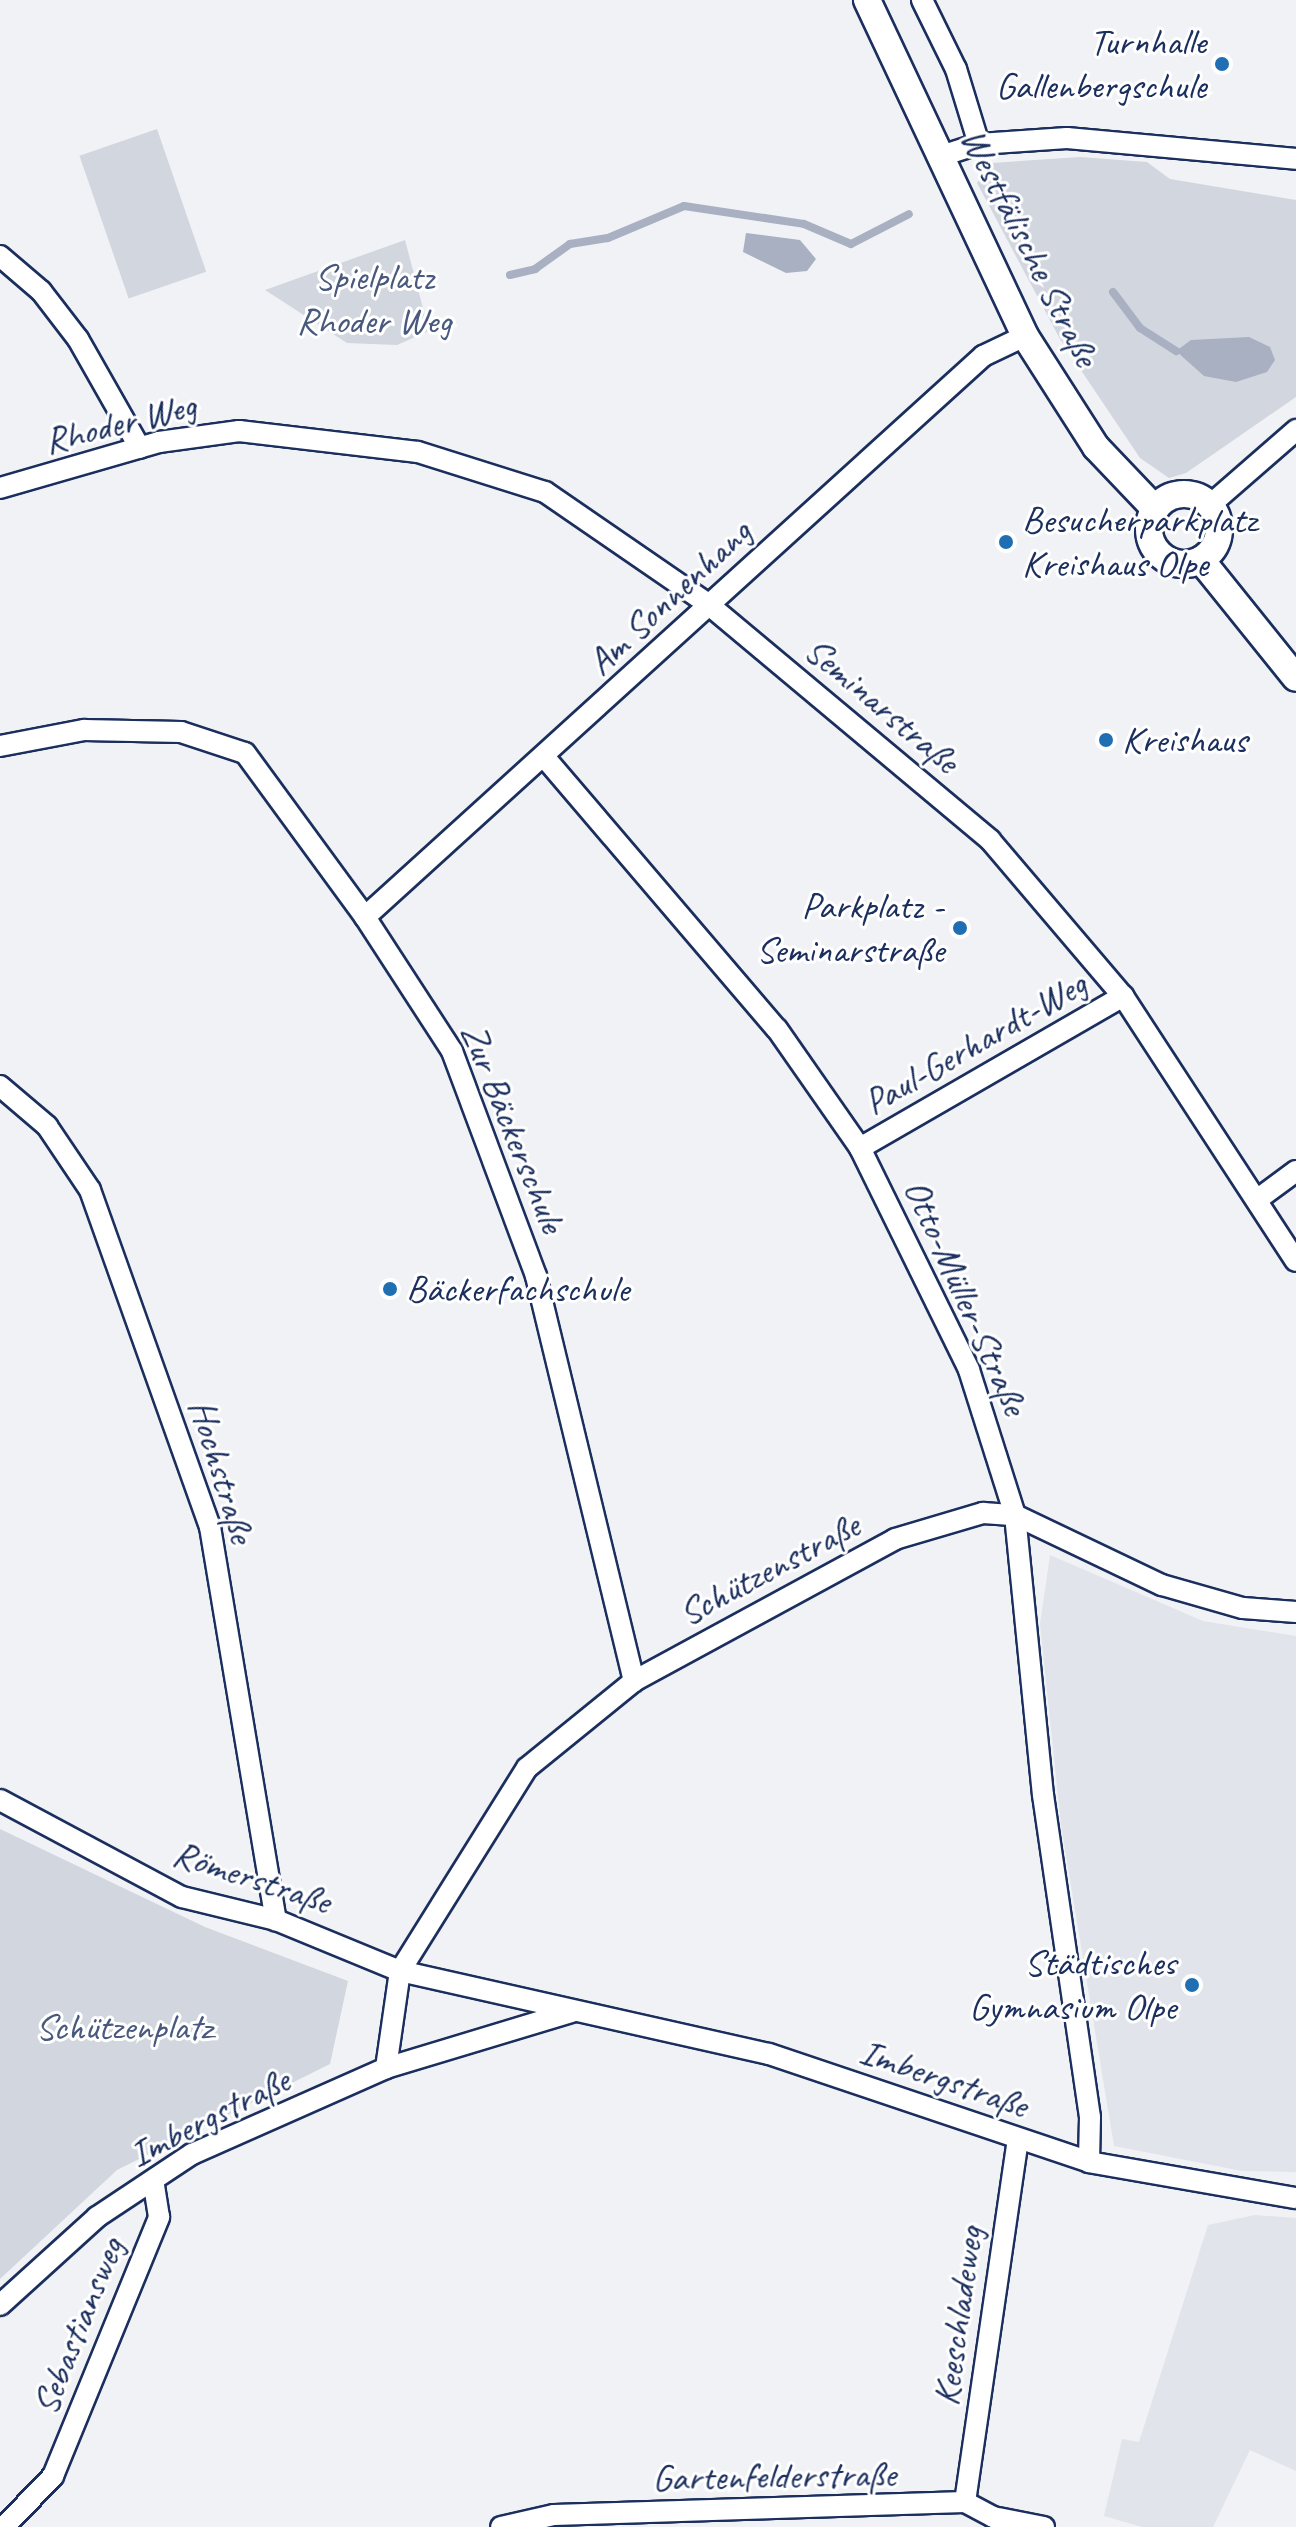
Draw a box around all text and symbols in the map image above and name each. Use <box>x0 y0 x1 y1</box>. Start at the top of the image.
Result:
place label: Turnhalle Gallenbergschule <box>996 19 1206 108</box>
marker: Turnhalle Gallenbergschule <box>1213 55 1231 73</box>
street label: Westfälische Straße <box>950 120 1110 374</box>
park label: Spielplatz Rhoder Weg <box>296 254 452 344</box>
street label: Rhoder Weg <box>39 382 201 464</box>
place label: Besucherparkplatz Kreishaus Olpe <box>1022 497 1257 586</box>
street label: Am Sonnenhang <box>577 509 761 685</box>
marker: Besucherparkplatz Kreishaus Olpe <box>997 533 1015 551</box>
street label: Seminarstraße <box>795 627 969 783</box>
place label: Kreishaus <box>1122 717 1247 763</box>
marker: Kreishaus <box>1097 731 1115 749</box>
place label: Parkplatz - Seminarstraße <box>756 883 944 972</box>
marker: Parkplatz - Seminarstraße <box>951 919 969 937</box>
street label: Paul-Gerhardt-Weg <box>855 961 1095 1125</box>
street label: Zur Bäckerschule <box>450 1017 576 1239</box>
street label: Otto-Müller-Straße <box>894 1172 1038 1422</box>
place label: Bäckerfachschule <box>406 1266 629 1312</box>
marker: Bäckerfachschule <box>381 1280 399 1298</box>
street label: Hochstraße <box>179 1394 265 1548</box>
street label: Schützenstraße <box>671 1502 867 1636</box>
street label: Römerstraße <box>167 1830 337 1924</box>
place label: Städtisches Gymnasium Olpe <box>968 1940 1176 2030</box>
marker: Städtisches Gymnasium Olpe <box>1183 1976 1201 1994</box>
park label: Schützenplatz <box>35 2004 213 2050</box>
street label: Imbergstraße <box>854 2028 1034 2128</box>
street label: Imbergstraße <box>121 2057 297 2177</box>
street label: Keeschladeweg <box>923 2223 993 2409</box>
street label: Sebastiansweg <box>22 2231 134 2421</box>
street label: Gartenfelderstraße <box>652 2451 896 2501</box>

